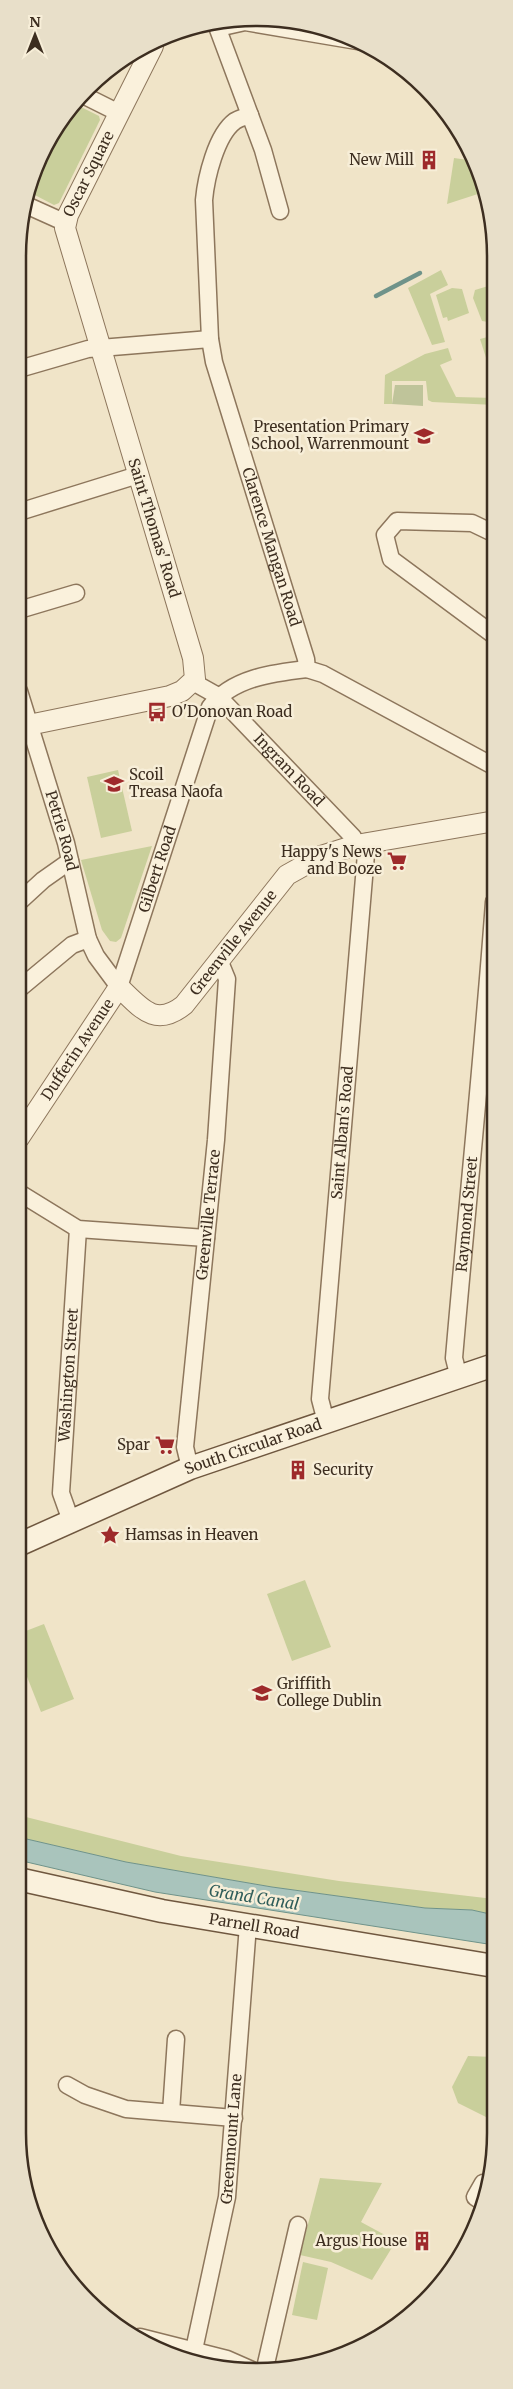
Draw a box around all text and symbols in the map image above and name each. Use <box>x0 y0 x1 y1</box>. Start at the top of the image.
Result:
north arrow <box>10 10 60 60</box>
text: N <box>29 13 41 31</box>
street label: Oscar Square <box>59 127 118 220</box>
building icon: New Mill <box>418 149 440 171</box>
place label: New Mill <box>349 150 414 169</box>
place label: Presentation Primary School, Warrenmount <box>251 417 409 453</box>
school or university icon: Presentation Primary School, Warrenmount <box>413 425 435 447</box>
street label: Saint Thomas' Road <box>124 456 185 600</box>
street label: Clarence Mangan Road <box>238 465 305 629</box>
bus stop icon: O'Donovan Road <box>146 701 168 723</box>
place label: O'Donovan Road <box>172 702 292 721</box>
street label: Ingram Road <box>250 729 328 810</box>
place label: Scoil Treasa Naofa <box>129 765 223 801</box>
school or university icon: Scoil Treasa Naofa <box>103 773 125 795</box>
street label: Petrie Road <box>41 788 82 873</box>
street label: Gilbert Road <box>134 823 180 915</box>
place label: Happy's News and Booze <box>281 842 382 878</box>
supermarket icon: Happy's News and Booze <box>386 850 408 872</box>
street label: Greenville Avenue <box>185 886 281 999</box>
street label: Dufferin Avenue <box>37 995 118 1104</box>
street label: Saint Alban's Road <box>327 1065 357 1200</box>
street label: Greenville Terrace <box>192 1148 224 1281</box>
street label: Raymond Street <box>452 1155 481 1273</box>
street label: Washington Street <box>54 1307 82 1443</box>
street label: South Circular Road <box>181 1414 324 1478</box>
supermarket icon: Spar <box>154 1434 176 1456</box>
place label: Spar <box>117 1435 150 1454</box>
building icon: Security <box>287 1459 309 1481</box>
place label: Security <box>313 1460 373 1479</box>
place icon: Hamsas in Heaven <box>99 1524 121 1546</box>
place label: Hamsas in Heaven <box>125 1525 259 1544</box>
place label: Griffith College Dublin <box>277 1674 382 1710</box>
school or university icon: Griffith College Dublin <box>251 1682 273 1704</box>
water label: Grand Canal <box>208 1880 301 1914</box>
street label: Parnell Road <box>208 1909 301 1943</box>
street label: Greenmount Lane <box>216 2073 245 2206</box>
building icon: Argus House <box>411 2230 433 2252</box>
place label: Argus House <box>314 2231 407 2250</box>

